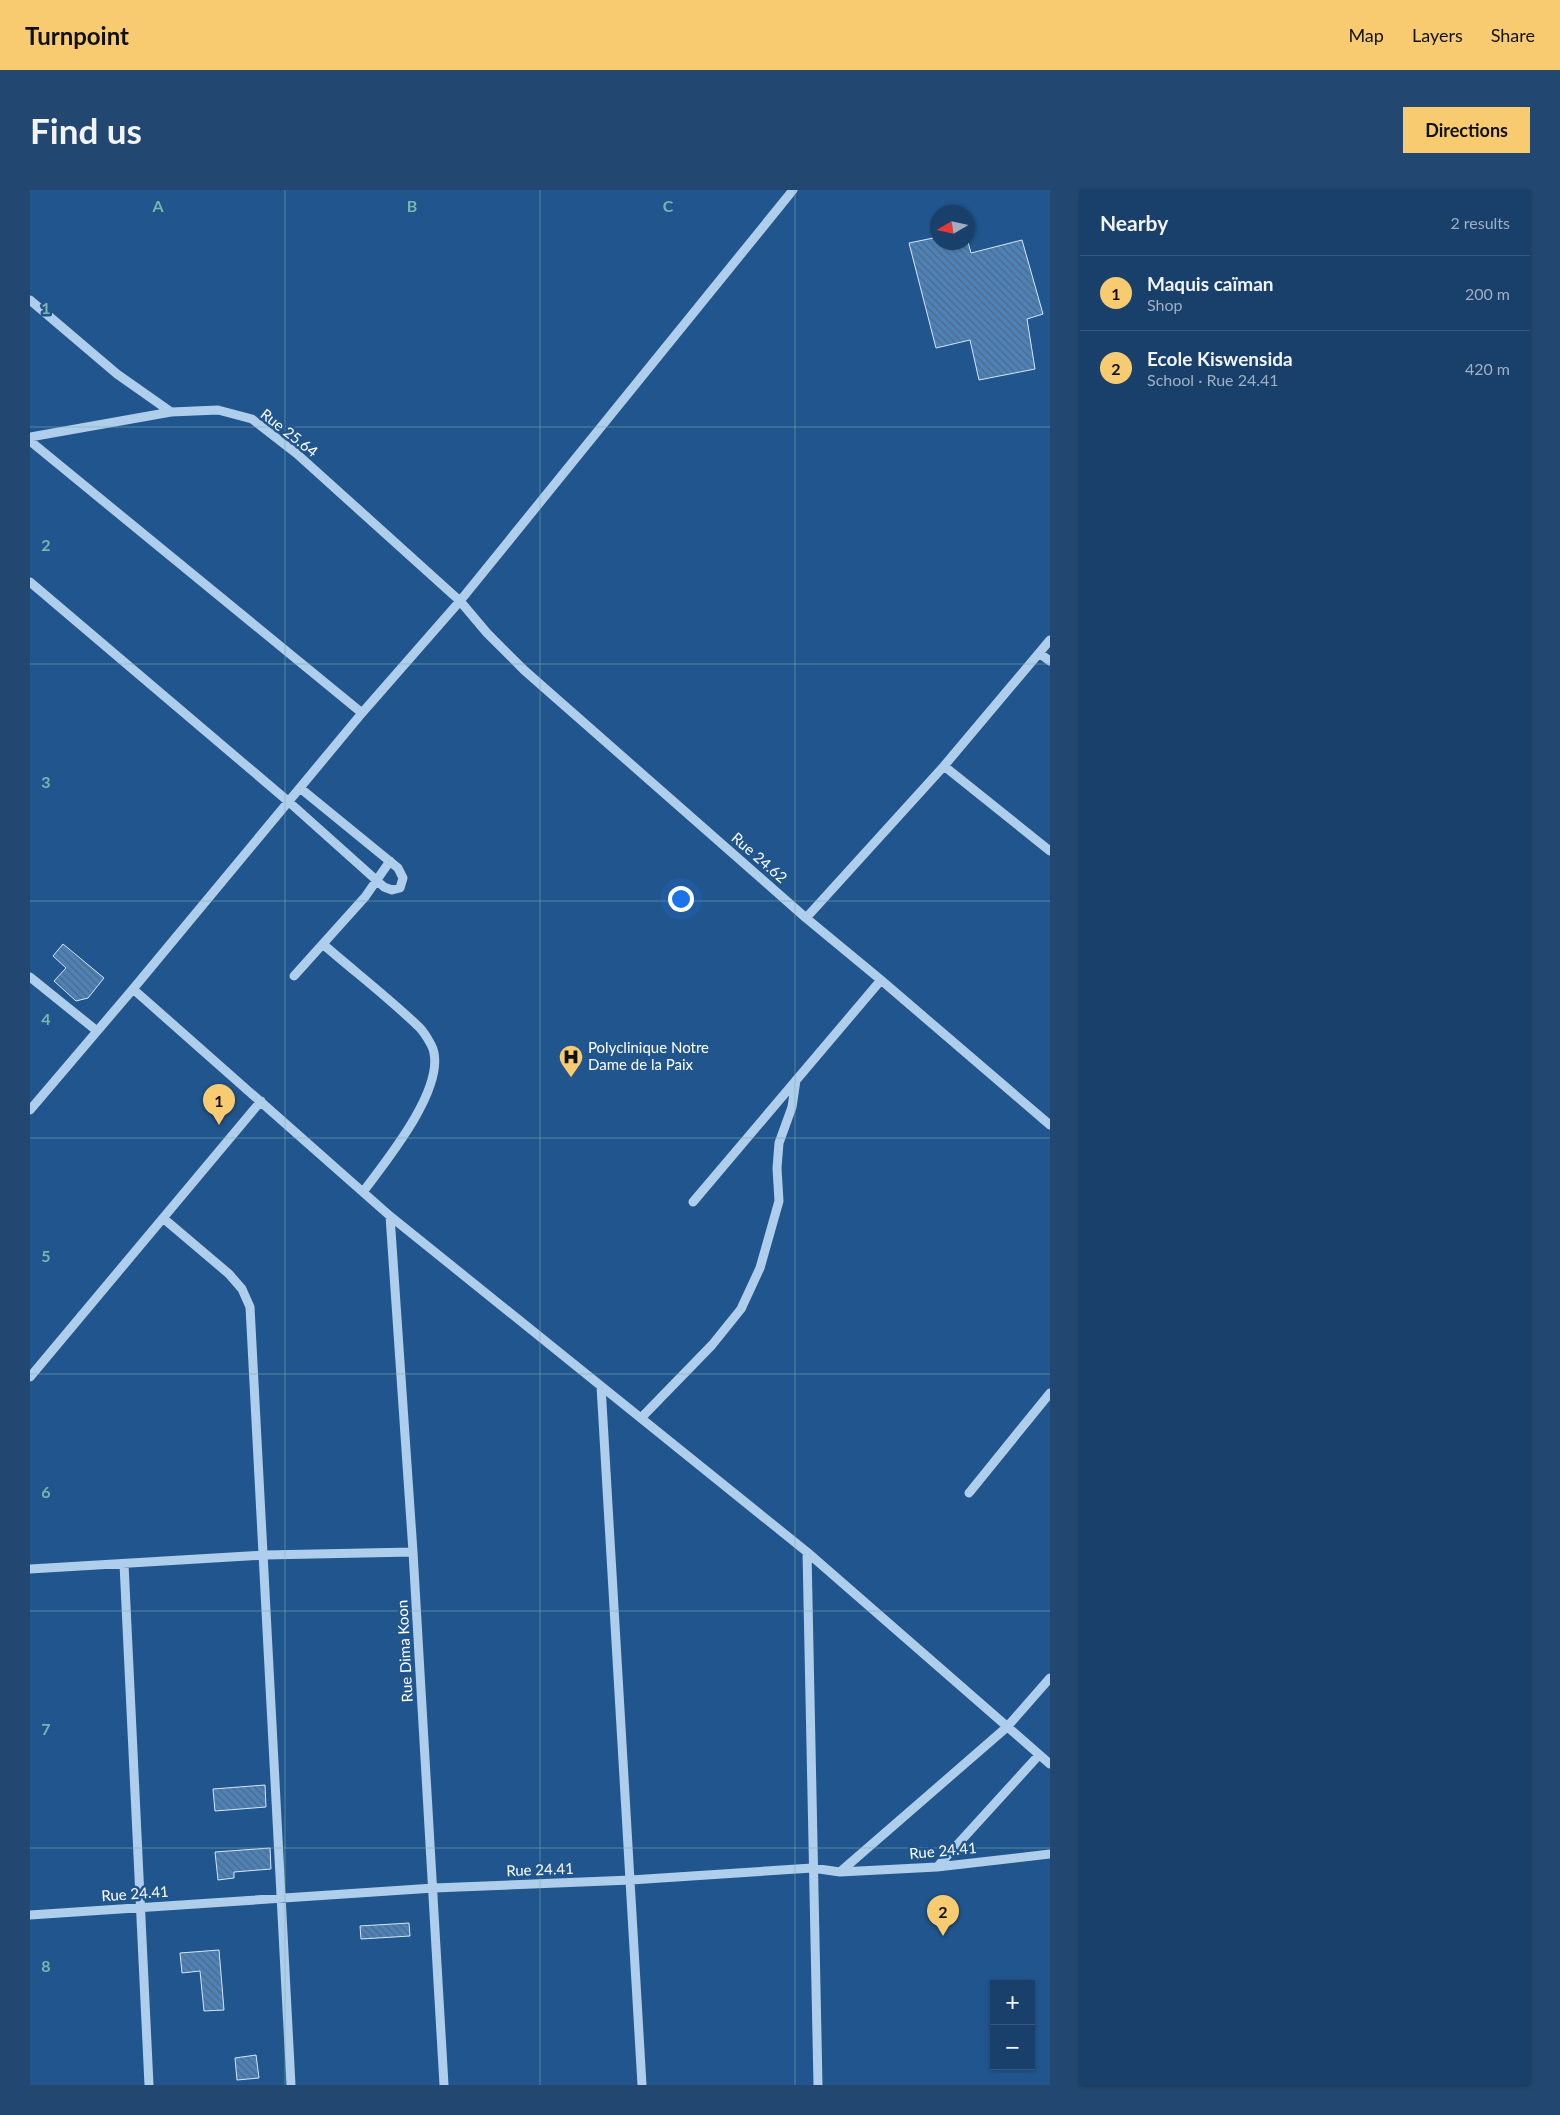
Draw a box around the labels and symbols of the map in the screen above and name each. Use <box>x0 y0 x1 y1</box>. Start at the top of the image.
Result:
text: A <box>151 196 164 215</box>
text: B <box>407 196 417 215</box>
text: C <box>663 196 674 215</box>
north arrow <box>930 205 975 250</box>
text: 1 <box>41 298 51 317</box>
street label: Rue 25.64 <box>257 404 322 460</box>
text: 2 <box>41 535 51 554</box>
text: 3 <box>41 772 51 791</box>
street label: Rue 24.62 <box>728 828 791 886</box>
your location <box>668 886 694 912</box>
text: 4 <box>41 1009 51 1028</box>
place label: Polyclinique Notre Dame de la Paix <box>588 1038 709 1073</box>
hospital icon: Polyclinique Notre Dame de la Paix <box>558 1044 584 1078</box>
pin: 1 <box>203 1084 235 1125</box>
text: 5 <box>41 1246 51 1265</box>
text: 6 <box>41 1482 51 1501</box>
street label: Rue Dima Koon <box>392 1599 416 1703</box>
text: 7 <box>41 1719 51 1738</box>
street label: Rue 24.41 <box>908 1838 977 1862</box>
street label: Rue 24.41 <box>506 1859 574 1879</box>
street label: Rue 24.41 <box>101 1882 169 1904</box>
pin: 2 <box>927 1895 959 1936</box>
text: 8 <box>41 1956 51 1975</box>

